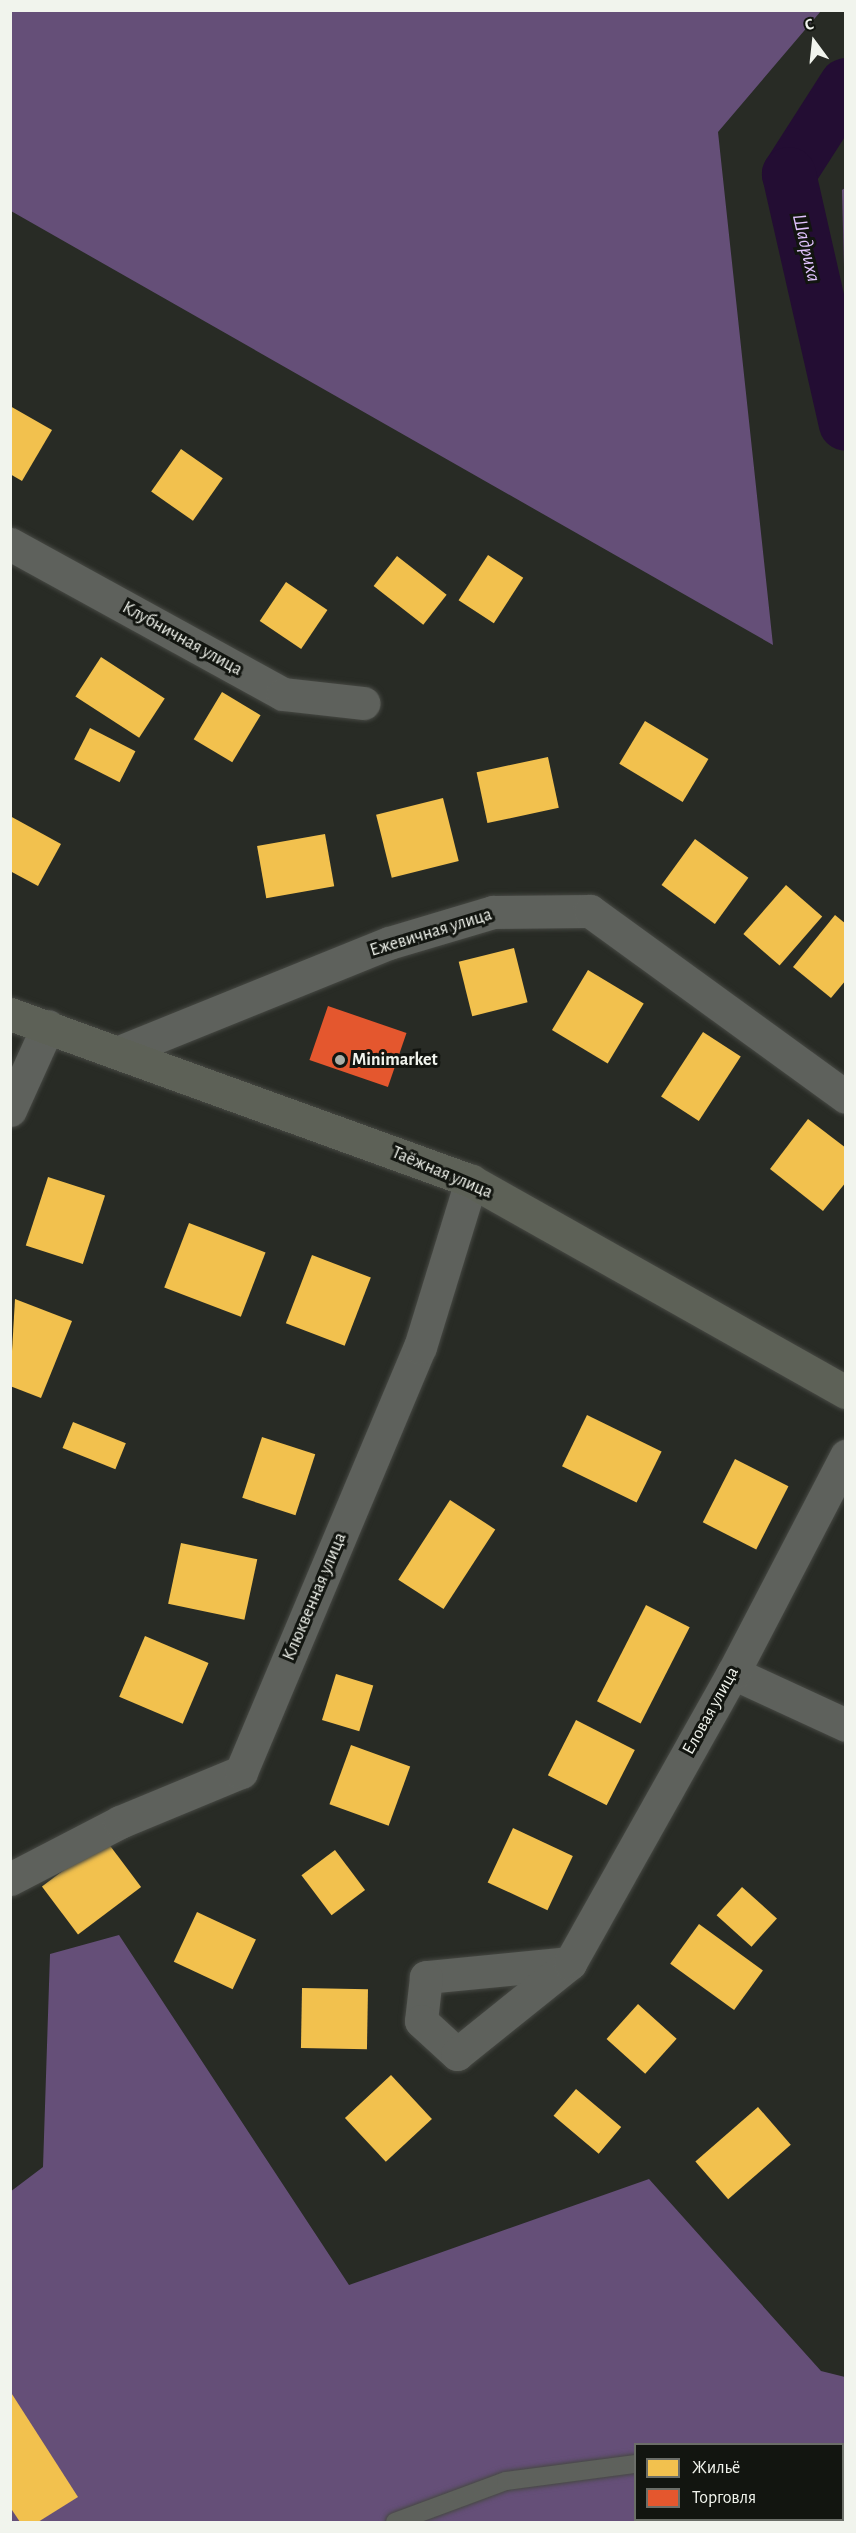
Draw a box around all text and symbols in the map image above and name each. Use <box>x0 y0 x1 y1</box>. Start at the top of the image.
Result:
north arrow <box>784 12 844 72</box>
text: С <box>803 16 816 33</box>
water label: Шадриха <box>787 212 825 284</box>
street label: Клубничная улица <box>118 597 246 681</box>
street label: Ежевичная улица <box>367 904 495 962</box>
place label: Minimarket <box>352 1049 438 1071</box>
marker: Minimarket <box>333 1053 347 1067</box>
street label: Таёжная улица <box>388 1142 496 1204</box>
street label: Клюквенная улица <box>278 1530 352 1664</box>
street label: Еловая улица <box>678 1663 744 1759</box>
legend <box>634 2443 844 2521</box>
text: Жильё <box>692 2459 740 2477</box>
text: Торговля <box>692 2489 756 2507</box>

